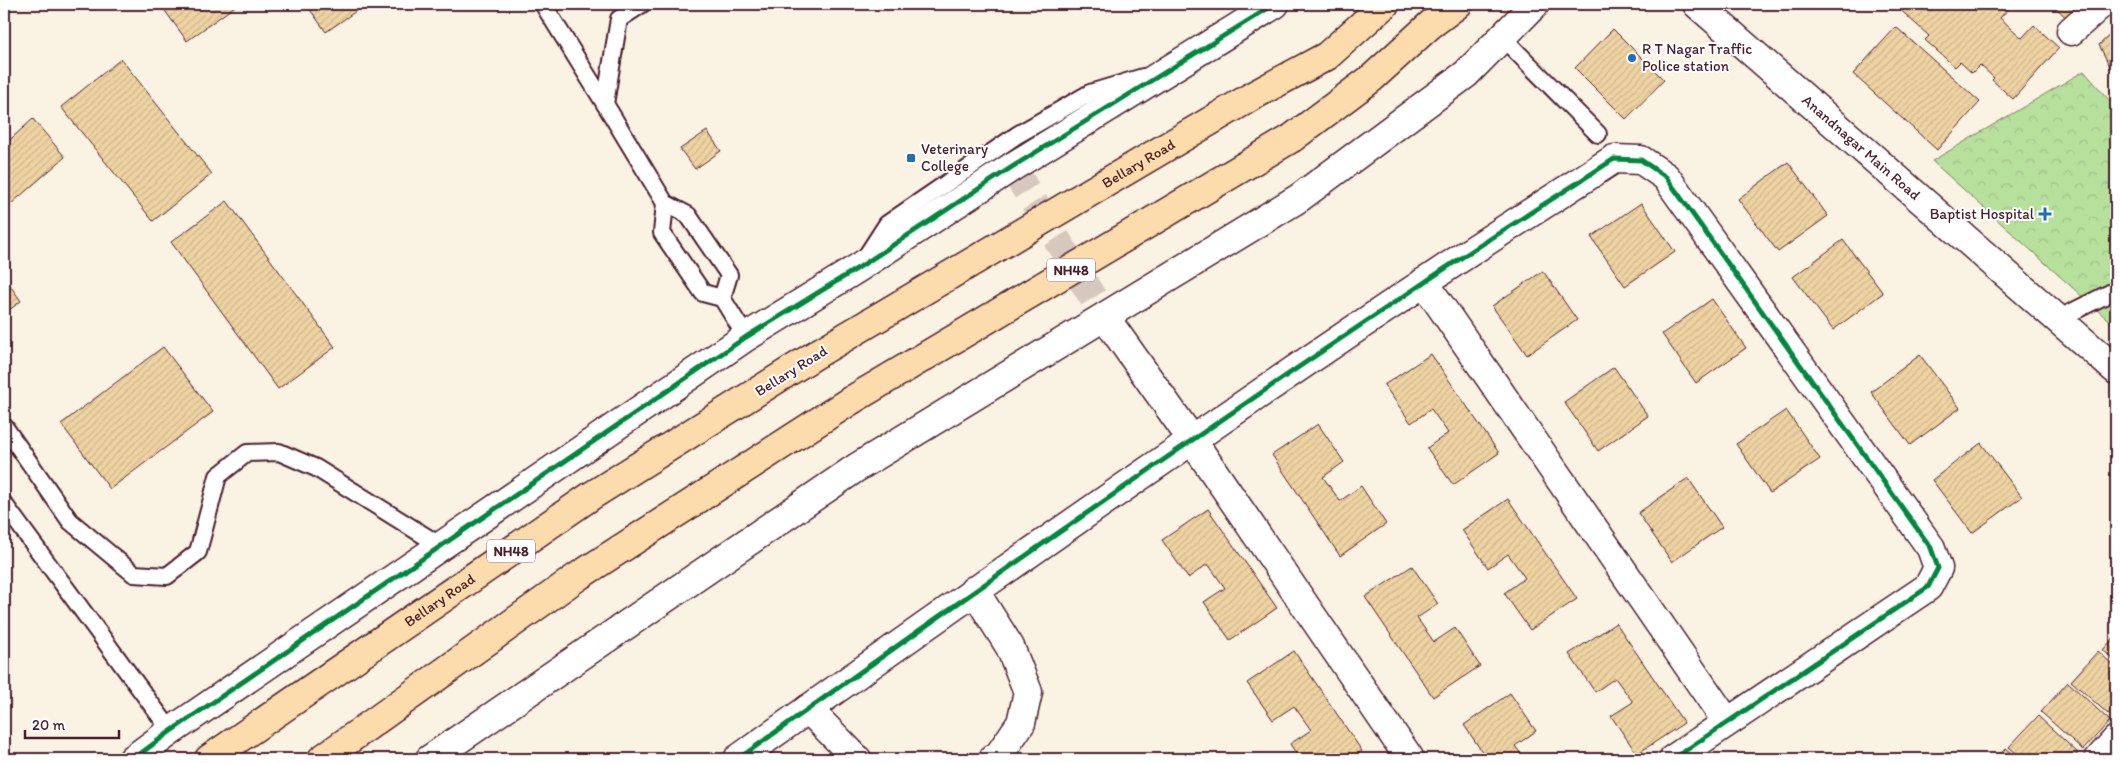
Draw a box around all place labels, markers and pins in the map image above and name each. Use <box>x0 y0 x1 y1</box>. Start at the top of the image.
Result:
place label: R T Nagar Traffic Police station <box>1642 40 1752 75</box>
marker: R T Nagar Traffic Police station <box>1626 52 1638 64</box>
place label: Veterinary College <box>921 140 988 175</box>
marker: Veterinary College <box>905 152 917 164</box>
place label: Baptist Hospital <box>1930 205 2035 223</box>
marker: Baptist Hospital <box>2038 207 2052 221</box>

